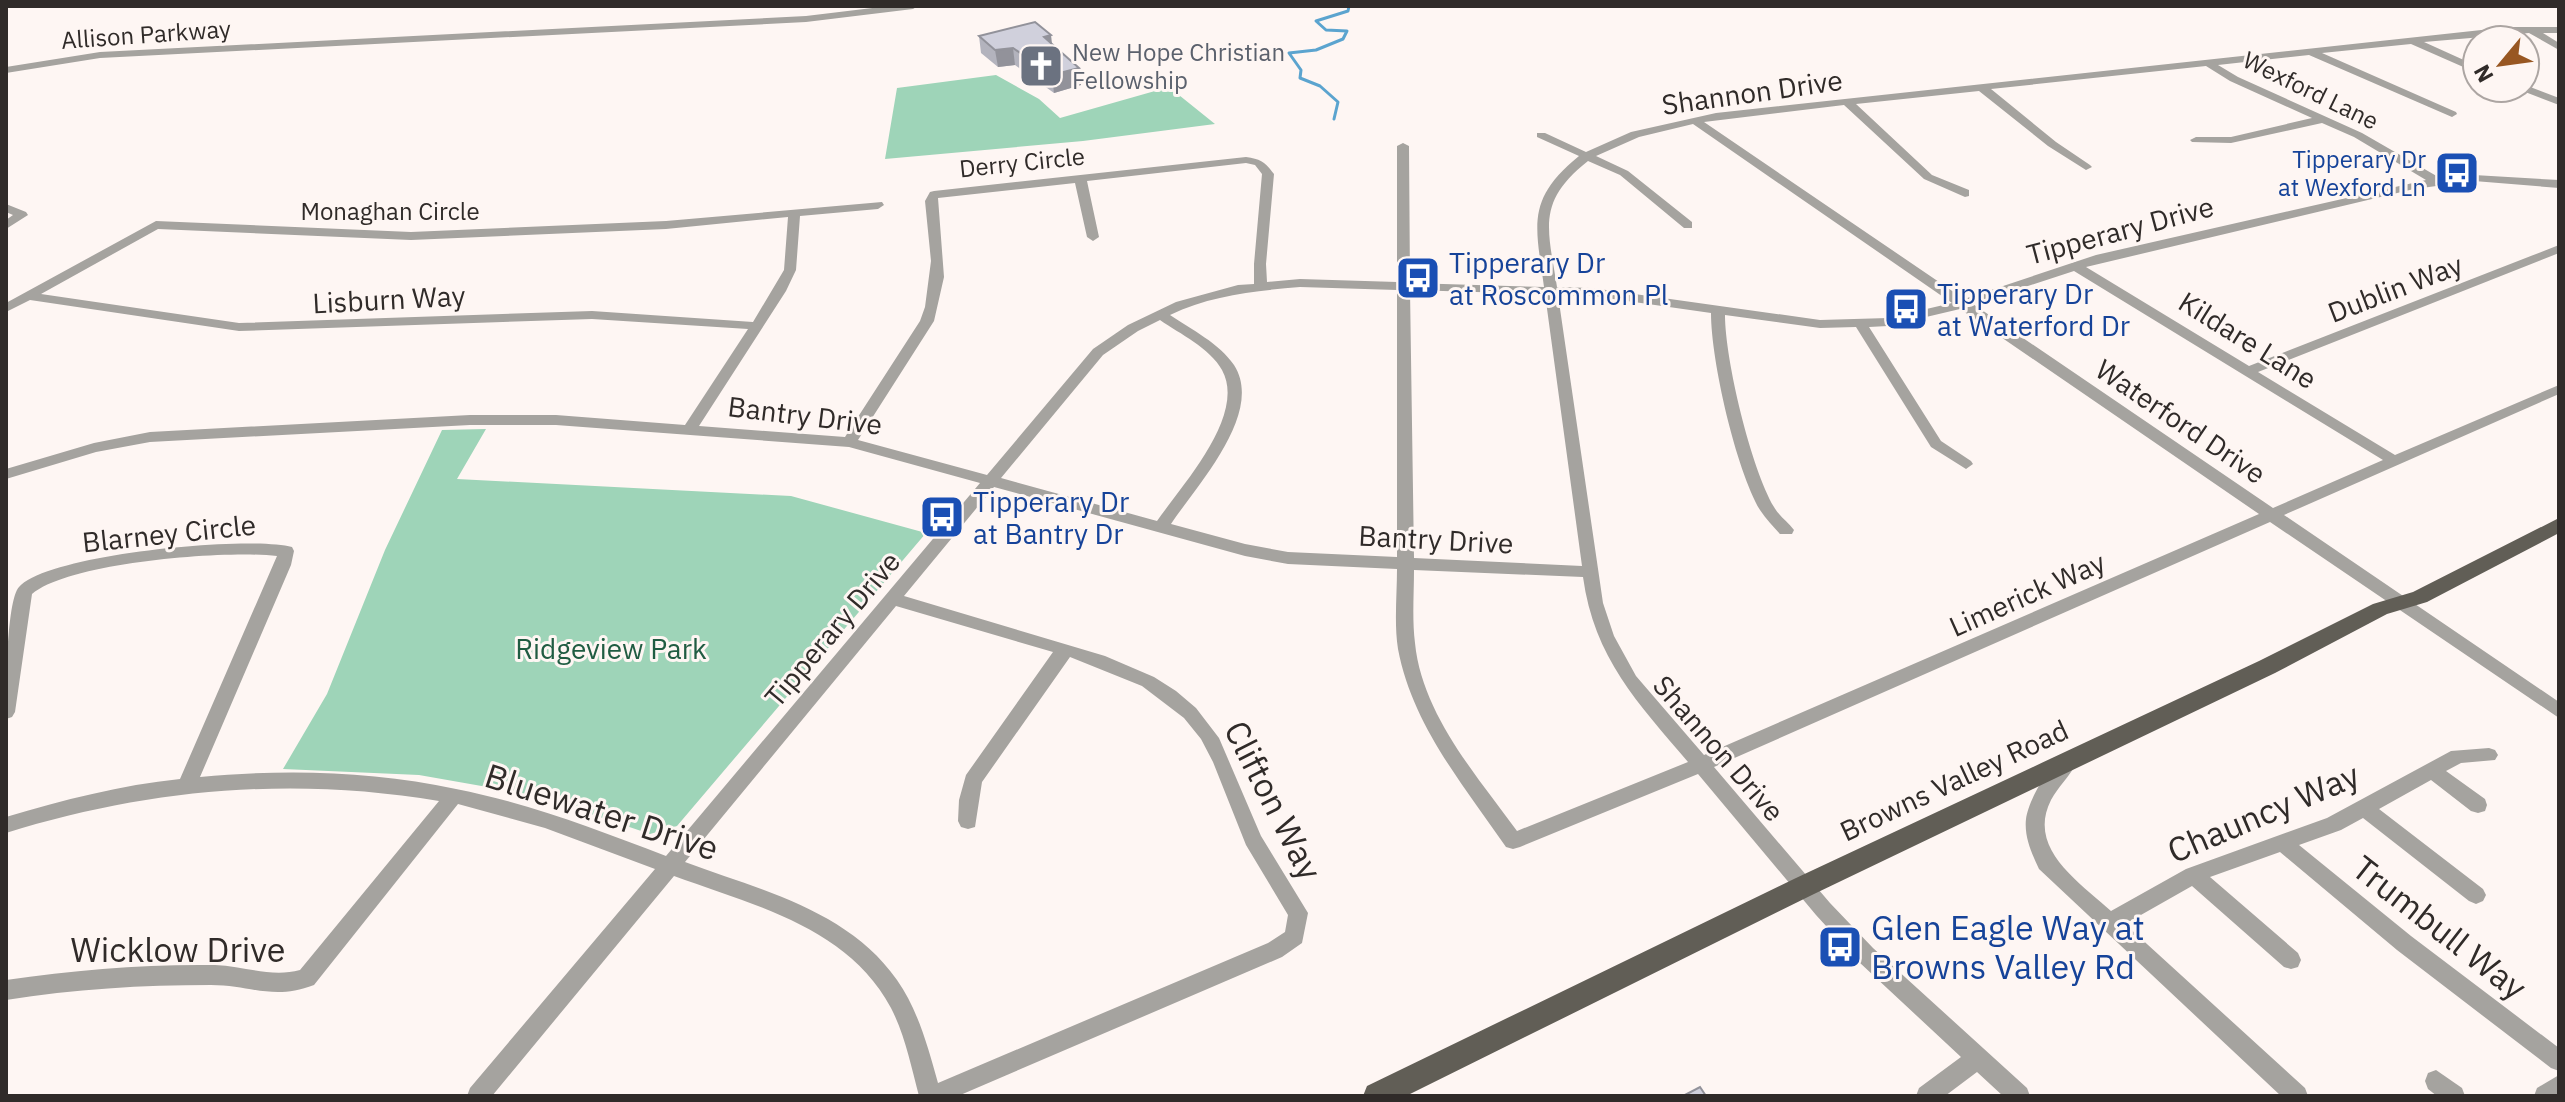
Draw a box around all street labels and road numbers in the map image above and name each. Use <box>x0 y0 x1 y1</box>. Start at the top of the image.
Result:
street label: Allison Parkway <box>60 12 232 56</box>
street label: Wexford Lane <box>2238 43 2384 137</box>
street label: Shannon Drive <box>1659 61 1845 123</box>
street label: Derry Circle <box>958 139 1086 185</box>
street label: Tipperary Drive <box>2022 187 2218 273</box>
street label: Monaghan Circle <box>300 195 480 227</box>
street label: Dublin Way <box>2322 245 2468 331</box>
street label: Lisburn Way <box>312 277 466 321</box>
street label: Kildare Lane <box>2172 283 2324 397</box>
street label: Waterford Drive <box>2089 350 2273 492</box>
street label: Bantry Drive <box>726 387 884 443</box>
street label: Blarney Circle <box>80 505 258 561</box>
street label: Bantry Drive <box>1358 516 1514 562</box>
street label: Limerick Way <box>1943 543 2111 645</box>
street label: Tipperary Drive <box>756 544 908 714</box>
street label: Shannon Drive <box>1645 667 1793 829</box>
street label: Browns Valley Road <box>1834 711 2074 849</box>
street label: Clifton Way <box>1215 713 1333 887</box>
street label: Chauncy Way <box>2160 752 2366 872</box>
street label: Bluewater Drive <box>480 753 724 869</box>
street label: Trumbull Way <box>2344 845 2536 1009</box>
street label: Wicklow Drive <box>71 927 285 971</box>

